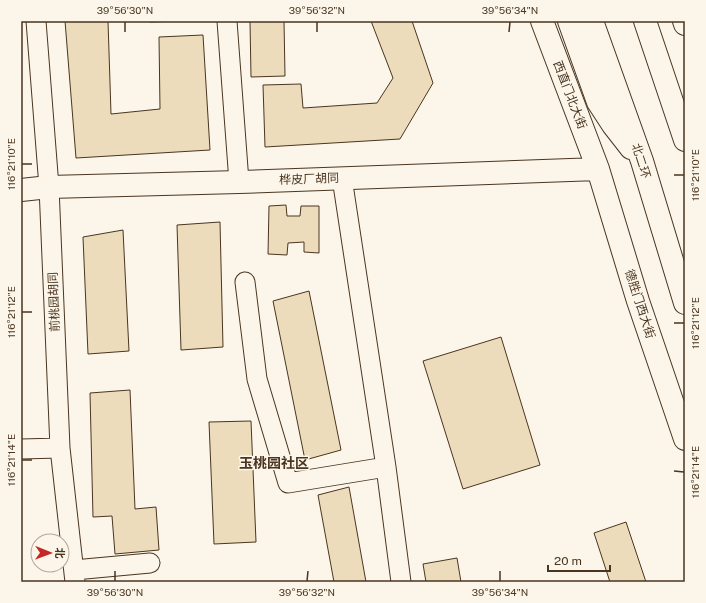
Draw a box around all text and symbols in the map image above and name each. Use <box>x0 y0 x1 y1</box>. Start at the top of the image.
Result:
text: 39°56'30"N <box>97 4 153 16</box>
text: 39°56'32"N <box>289 4 345 16</box>
text: 39°56'34"N <box>482 4 538 16</box>
street label: 西直门北大街 <box>551 59 589 131</box>
text: 116°21'10"E <box>5 138 17 190</box>
street label: 北二环 <box>629 142 653 180</box>
text: 116°21'10"E <box>689 149 701 201</box>
street label: 桦皮厂胡同 <box>279 171 339 187</box>
street label: 德胜门西大街 <box>622 268 658 340</box>
street label: 前桃园胡同 <box>46 272 62 332</box>
text: 116°21'12"E <box>5 286 17 338</box>
text: 116°21'12"E <box>689 297 701 349</box>
text: 116°21'14"E <box>5 434 17 486</box>
text: 116°21'14"E <box>689 446 701 498</box>
district label: 玉桃园社区 <box>239 455 309 471</box>
north arrow <box>30 533 70 573</box>
scale bar <box>548 547 610 573</box>
text: 北 <box>54 548 66 559</box>
text: 20 m <box>554 554 582 568</box>
text: 39°56'30"N <box>87 586 143 598</box>
text: 39°56'32"N <box>279 586 335 598</box>
text: 39°56'34"N <box>472 586 528 598</box>

